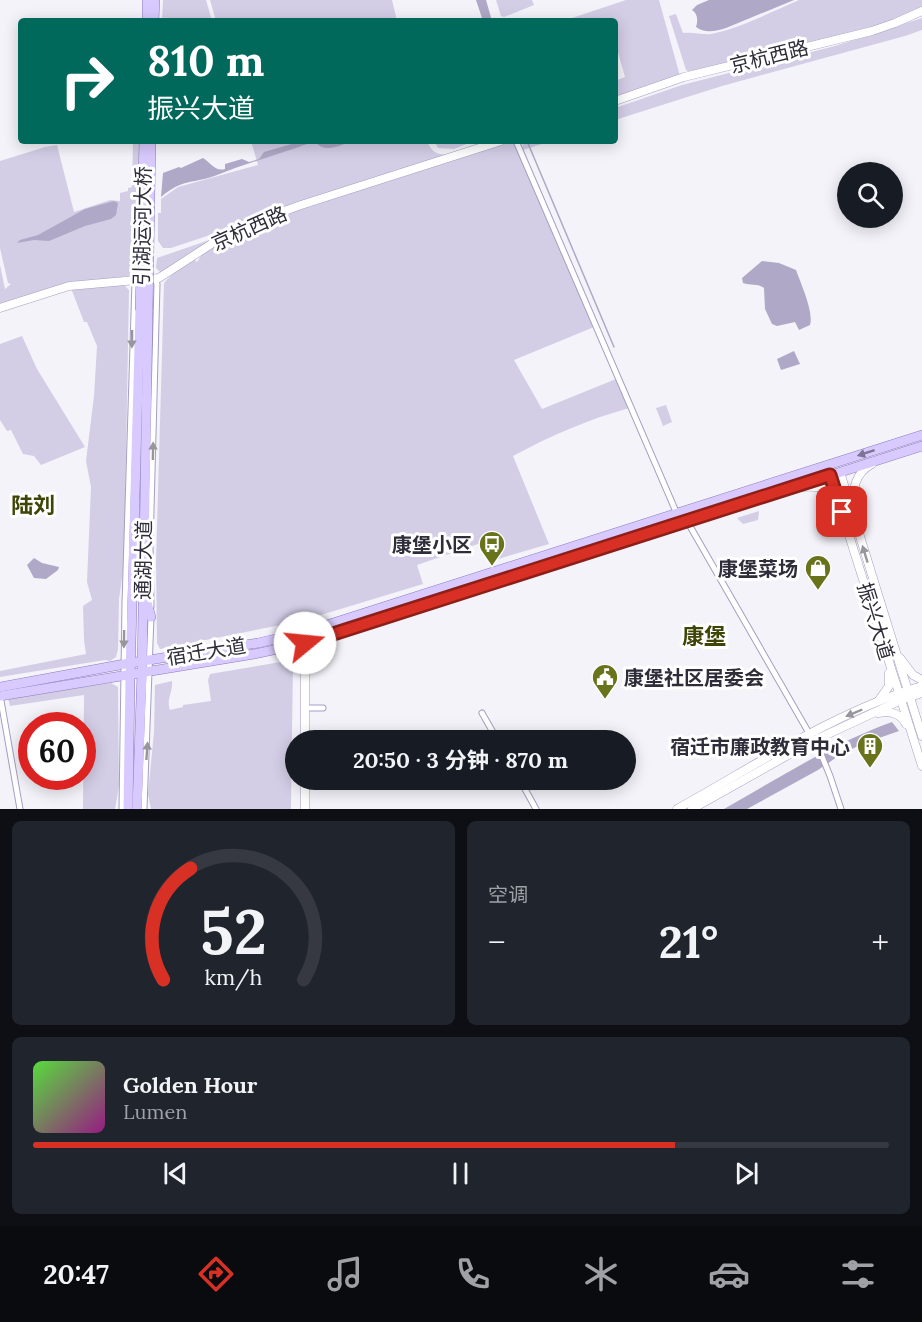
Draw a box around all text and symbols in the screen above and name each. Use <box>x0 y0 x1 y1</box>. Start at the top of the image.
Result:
text: 810 m <box>147 34 264 88</box>
street label: 京杭西路 <box>727 34 811 78</box>
icon: right <box>48 42 126 120</box>
text: 振兴大道 <box>147 91 255 125</box>
map controls <box>837 162 903 228</box>
button: search <box>837 162 903 228</box>
street label: 引湖运河大桥 <box>128 166 156 286</box>
street label: 京杭西路 <box>207 200 291 256</box>
one-way arrow <box>127 329 137 348</box>
one-way arrow <box>148 441 158 460</box>
one-way arrow <box>857 449 875 458</box>
pin <box>816 486 867 537</box>
district label: 陆刘 <box>11 491 55 519</box>
icon: arrive <box>825 495 858 528</box>
street label: 通湖大道 <box>130 520 156 600</box>
bus stop icon: 康堡小区 <box>477 529 507 567</box>
place label: 康堡小区 <box>392 532 472 557</box>
one-way arrow <box>859 545 869 563</box>
shop icon: 康堡菜场 <box>803 553 833 591</box>
place label: 康堡菜场 <box>718 556 798 581</box>
street label: 振兴大道 <box>852 579 900 663</box>
position arrow <box>273 611 337 675</box>
district label: 康堡 <box>682 622 726 650</box>
one-way arrow <box>119 629 129 648</box>
street label: 宿迁大道 <box>165 632 247 670</box>
public building icon: 康堡社区居委会 <box>590 662 620 700</box>
place label: 康堡社区居委会 <box>624 665 764 690</box>
one-way arrow <box>844 708 862 718</box>
speed limit sign: 60 <box>18 712 96 790</box>
building icon: 宿迁市廉政教育中心 <box>855 731 885 769</box>
place label: 宿迁市廉政教育中心 <box>670 734 850 759</box>
one-way arrow <box>142 741 151 760</box>
text: 20:50 · 3 分钟 · 870 m <box>353 746 568 774</box>
text: 空调 <box>488 882 528 907</box>
text: 52 <box>200 891 267 971</box>
text: 21° <box>659 913 718 970</box>
text: − <box>488 921 506 963</box>
text: + <box>871 921 889 963</box>
text: km/h <box>205 963 263 991</box>
text: Golden Hour <box>123 1071 257 1099</box>
text: Lumen <box>123 1099 187 1124</box>
icon: previous <box>159 1157 192 1190</box>
icon: pause <box>444 1157 477 1190</box>
icon: next <box>730 1157 763 1190</box>
icon: directions <box>195 1253 237 1295</box>
icon: music <box>324 1253 366 1295</box>
icon: phone <box>452 1253 494 1295</box>
icon: climate <box>580 1253 622 1295</box>
icon: car <box>708 1253 750 1295</box>
icon: filters <box>837 1253 879 1295</box>
text: 20:47 <box>43 1257 109 1291</box>

